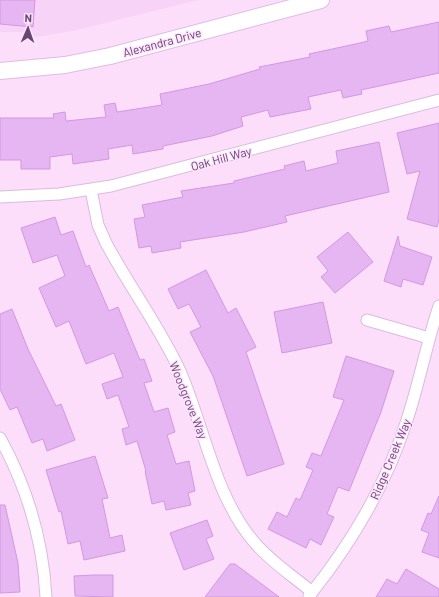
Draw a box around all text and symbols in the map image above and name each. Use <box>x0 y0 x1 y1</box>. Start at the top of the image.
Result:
north arrow <box>8 8 48 48</box>
text: N <box>24 11 32 24</box>
street label: Alexandra Drive <box>121 25 203 59</box>
street label: Oak Hill Way <box>189 143 253 173</box>
street label: Woodgrove Way <box>167 359 211 441</box>
street label: Ridge Creek Way <box>367 416 414 502</box>

